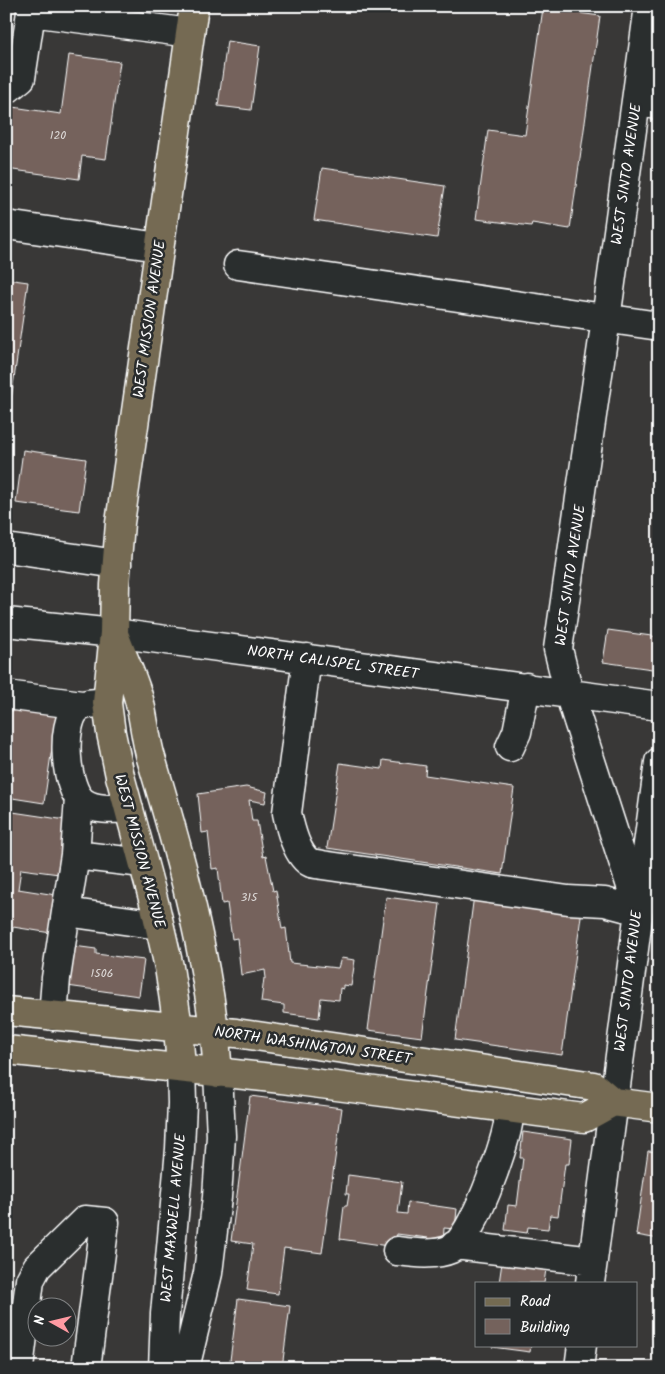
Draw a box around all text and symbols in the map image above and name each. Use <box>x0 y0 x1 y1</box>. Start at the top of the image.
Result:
street label: WEST SINTO AVENUE <box>605 101 649 246</box>
house number: 120 <box>50 126 66 145</box>
street label: WEST MISSION AVENUE <box>127 238 173 399</box>
street label: WEST SINTO AVENUE <box>549 502 593 647</box>
street label: NORTH CALISPEL STREET <box>246 639 422 687</box>
street label: WEST MISSION AVENUE <box>107 771 171 932</box>
house number: 315 <box>240 888 259 907</box>
street label: WEST SINTO AVENUE <box>608 908 650 1053</box>
house number: 1506 <box>91 964 113 983</box>
street label: NORTH WASHINGTON STREET <box>213 1020 415 1072</box>
street label: WEST MAXWELL AVENUE <box>155 1131 193 1304</box>
legend <box>475 1282 638 1346</box>
text: Road <box>520 1290 551 1314</box>
north arrow <box>28 1296 78 1346</box>
text: N <box>29 1314 52 1326</box>
text: Building <box>520 1316 570 1340</box>

